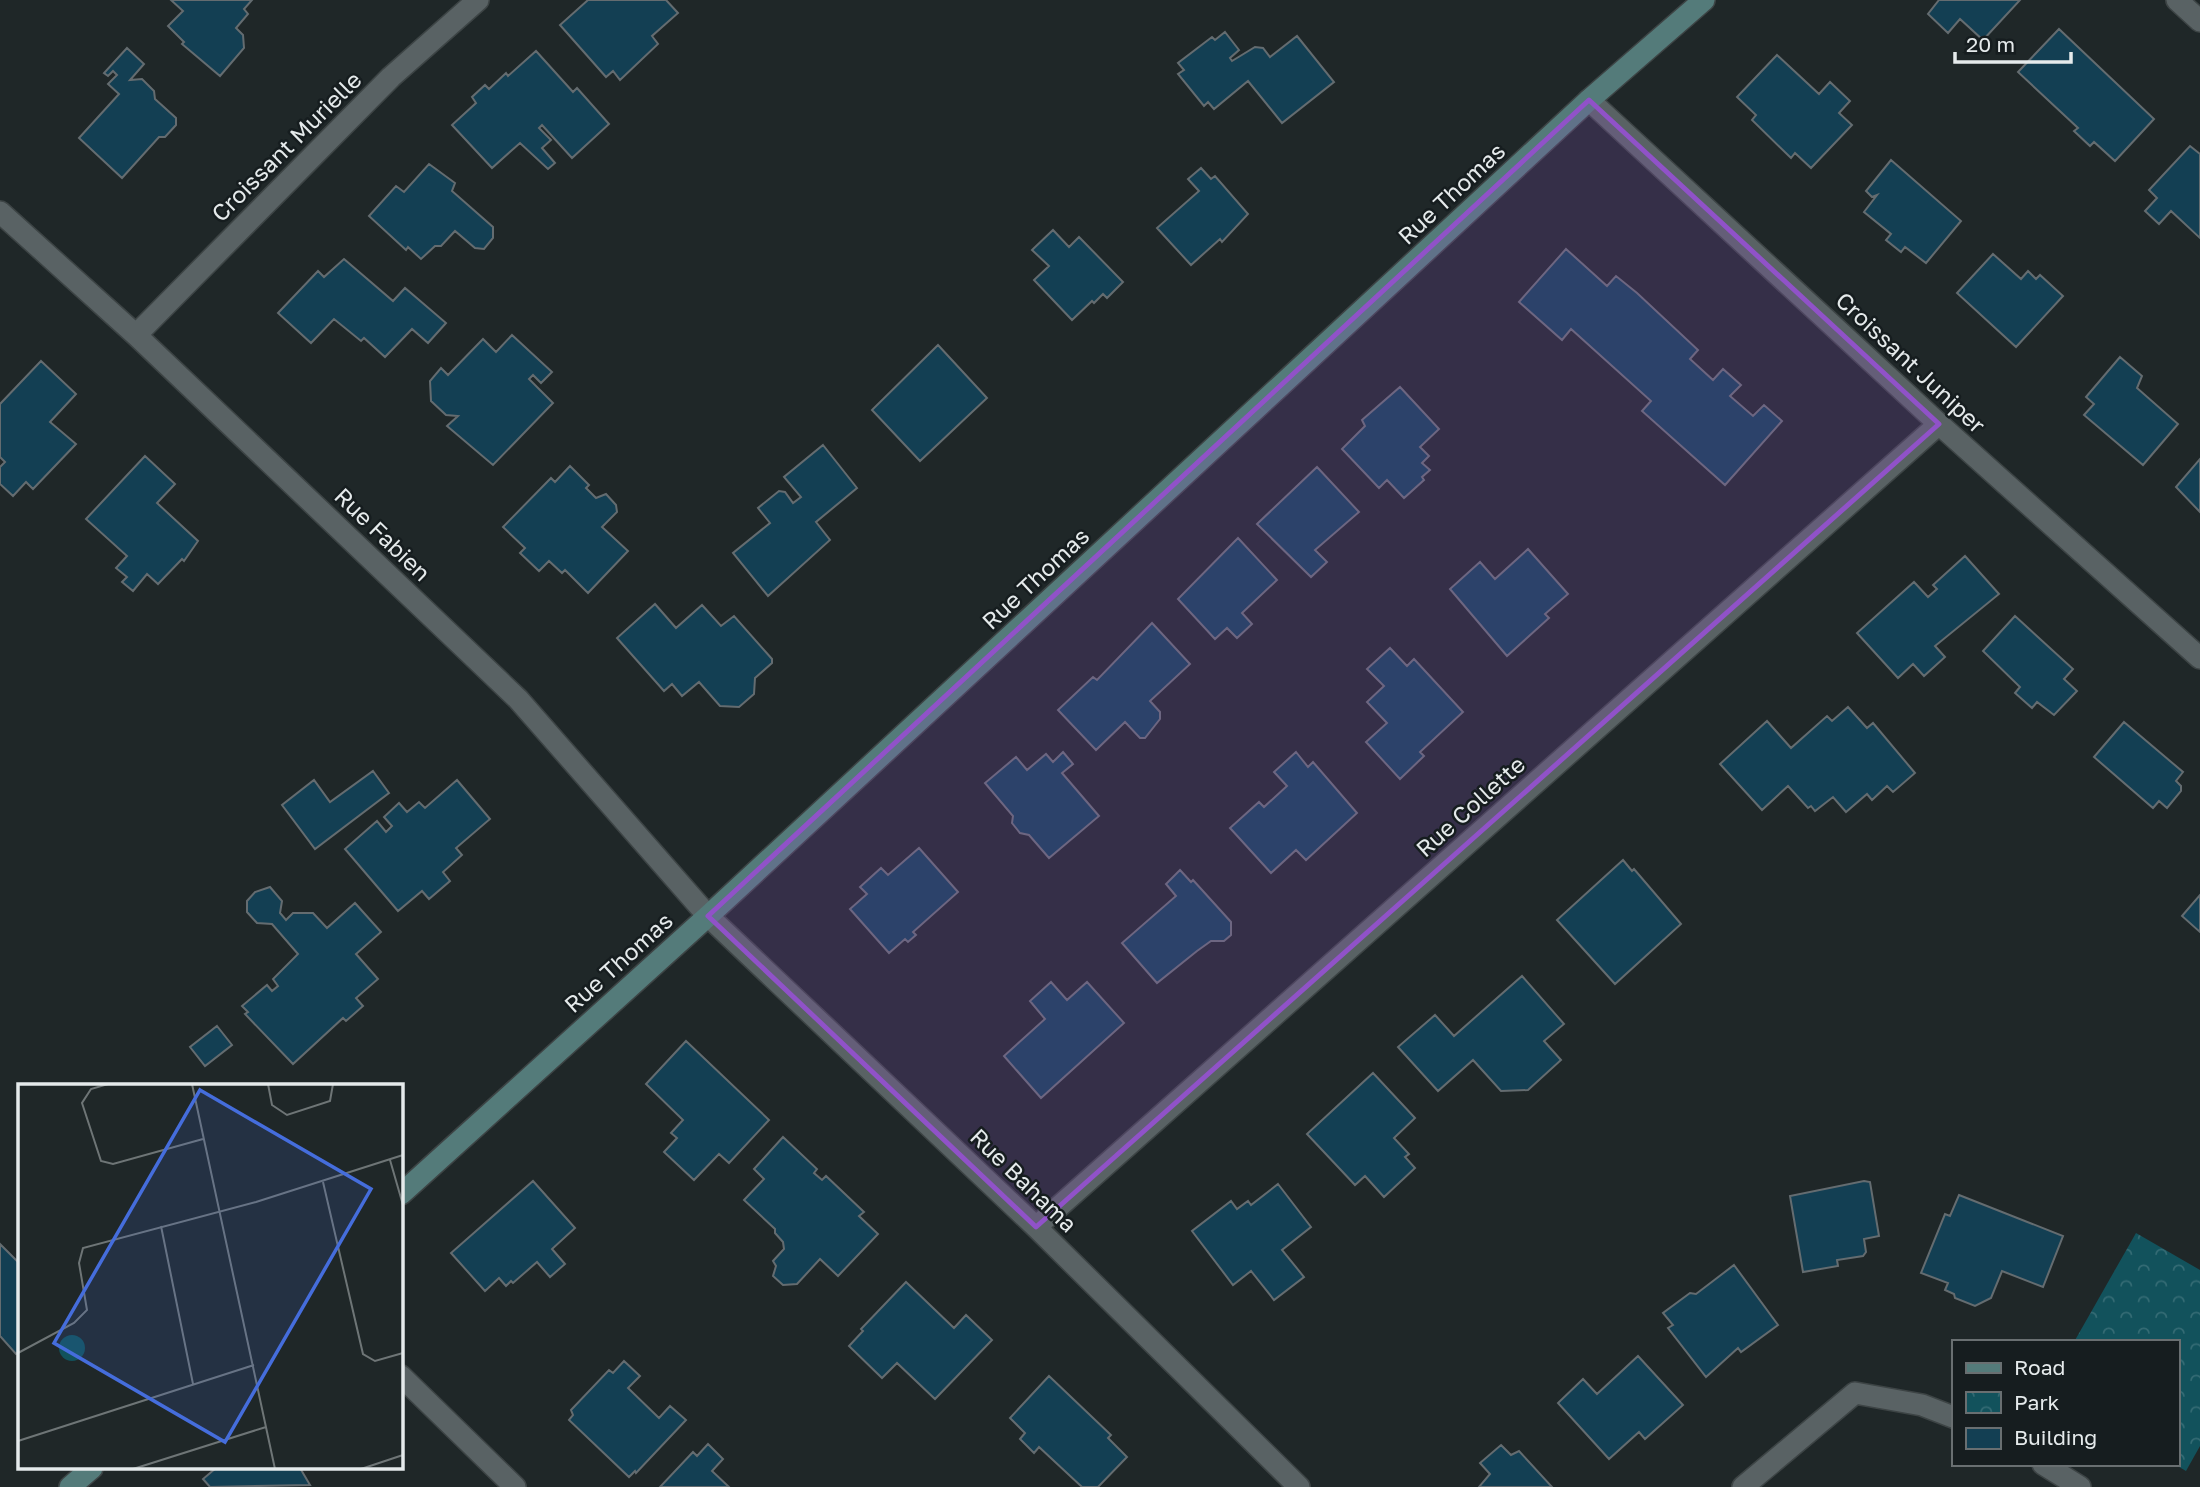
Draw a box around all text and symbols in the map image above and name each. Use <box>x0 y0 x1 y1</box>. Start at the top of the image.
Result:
scale bar <box>1955 21 2070 65</box>
text: 20 m <box>1966 31 2015 57</box>
street label: Croissant Murielle <box>205 65 367 227</box>
street label: Rue Thomas <box>1392 136 1510 250</box>
street label: Croissant Juniper <box>1830 286 1992 438</box>
street label: Rue Fabien <box>329 481 437 587</box>
street label: Rue Thomas <box>976 521 1094 635</box>
street label: Rue Collette <box>1410 750 1530 862</box>
street label: Rue Thomas <box>558 906 678 1018</box>
inset map <box>18 1084 402 1470</box>
street label: Rue Bahama <box>965 1122 1083 1238</box>
legend <box>1952 1340 2179 1466</box>
text: Road <box>2014 1354 2065 1380</box>
text: Park <box>2014 1389 2060 1415</box>
text: Building <box>2014 1424 2097 1450</box>

